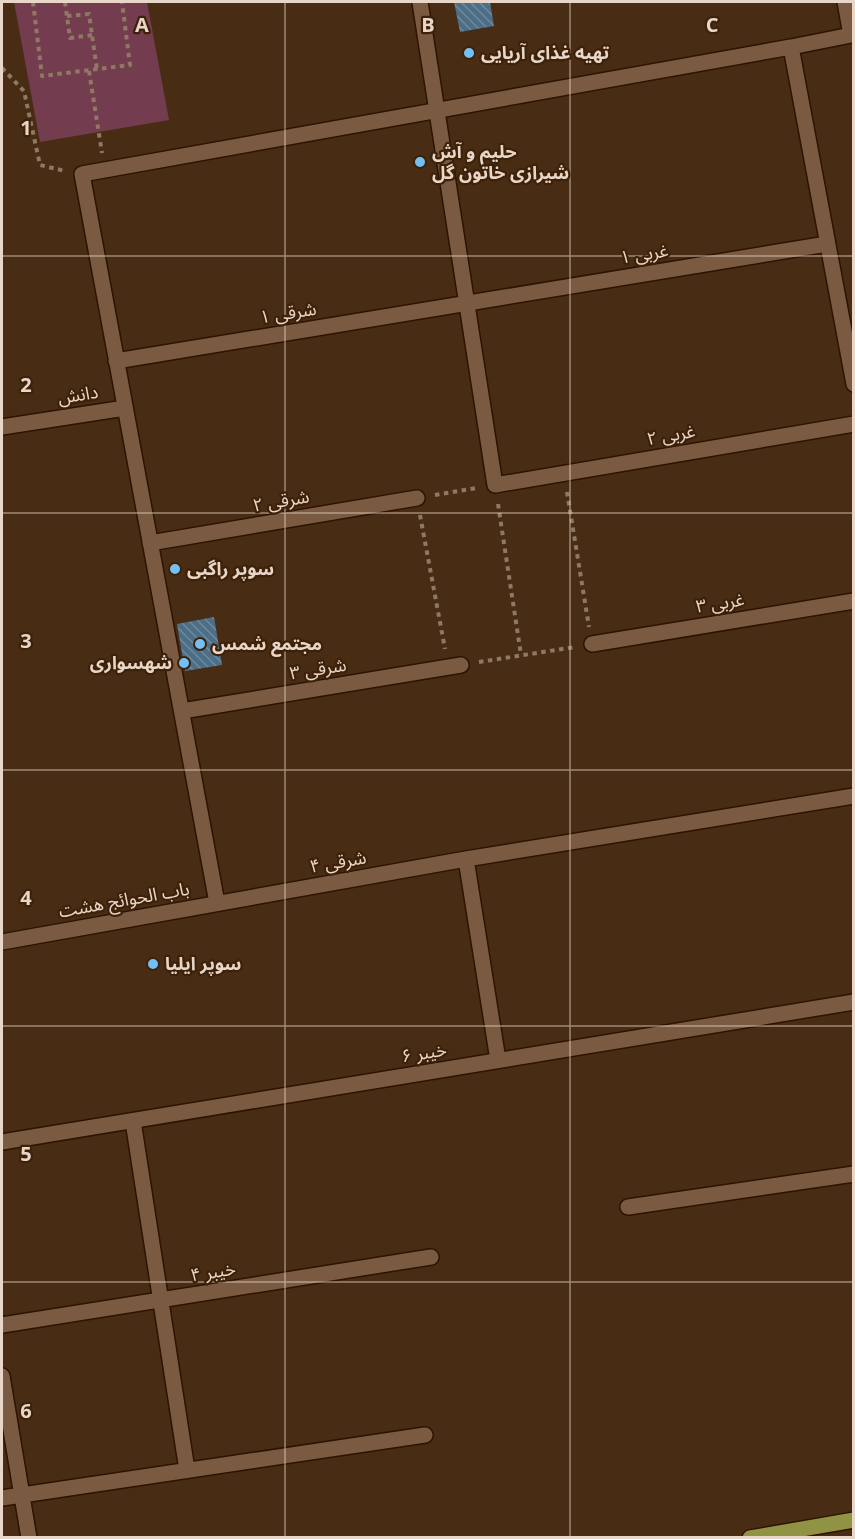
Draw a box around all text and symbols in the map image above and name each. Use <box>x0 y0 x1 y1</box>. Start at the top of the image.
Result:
text: A <box>135 11 149 38</box>
text: B <box>421 11 435 38</box>
text: C <box>706 11 719 38</box>
place label: تهیه غذای آریایی <box>481 40 610 64</box>
marker: تهیه غذای آریایی <box>462 46 476 60</box>
text: 1 <box>20 114 32 141</box>
place label: حلیم و آش شیرازی خاتون گل <box>432 139 569 184</box>
marker: حلیم و آش شیرازی خاتون گل <box>413 155 427 169</box>
street label: ۱ غربی <box>618 237 670 269</box>
street label: ۱ شرقی <box>258 296 318 328</box>
text: 2 <box>20 371 32 398</box>
street label: دانش <box>56 379 100 409</box>
street label: ۲ غربی <box>645 418 697 450</box>
street label: ۲ شرقی <box>251 483 311 517</box>
place label: سوپر راگبی <box>187 556 274 581</box>
marker: سوپر راگبی <box>168 562 182 576</box>
street label: ۳ غربی <box>694 586 746 618</box>
text: 3 <box>20 627 32 654</box>
place label: مجتمع شمس <box>212 631 322 657</box>
marker: مجتمع شمس <box>193 637 207 651</box>
place label: شهسواری <box>90 650 172 674</box>
street label: ۳ شرقی <box>288 652 348 684</box>
marker: شهسواری <box>177 656 191 670</box>
street label: ۴ شرقی <box>308 844 368 878</box>
street label: باب الحوائج هشت <box>57 876 191 924</box>
text: 4 <box>20 884 32 911</box>
place label: سوپر ایلیا <box>165 951 241 976</box>
marker: سوپر ایلیا <box>146 957 160 971</box>
street label: خیبر ۶ <box>399 1037 448 1067</box>
text: 5 <box>20 1140 32 1167</box>
street label: خیبر ۴ <box>188 1256 237 1286</box>
text: 6 <box>20 1397 32 1424</box>

